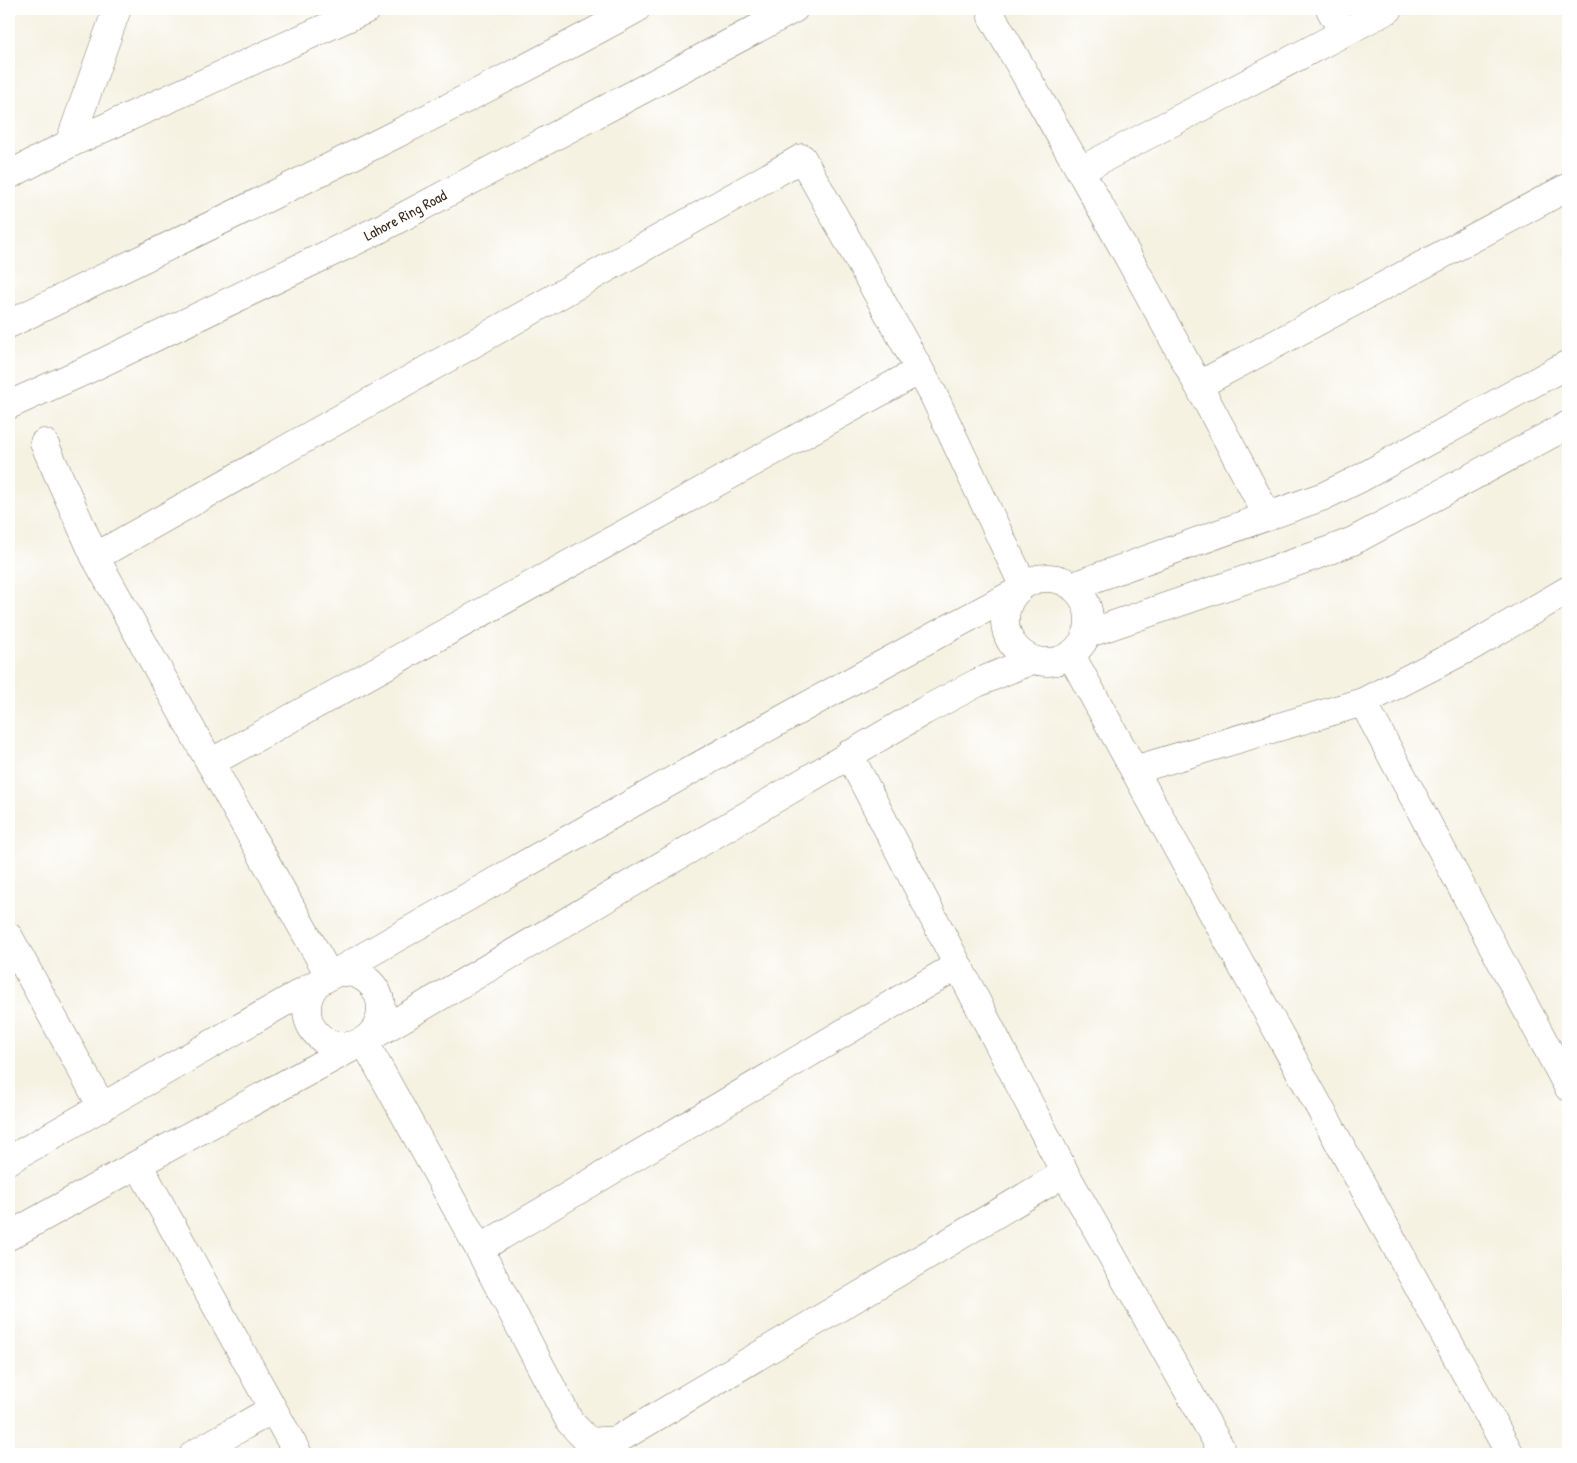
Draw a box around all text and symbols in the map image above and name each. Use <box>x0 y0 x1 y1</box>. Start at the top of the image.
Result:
street label: Lahore Ring Road <box>360 184 450 246</box>

